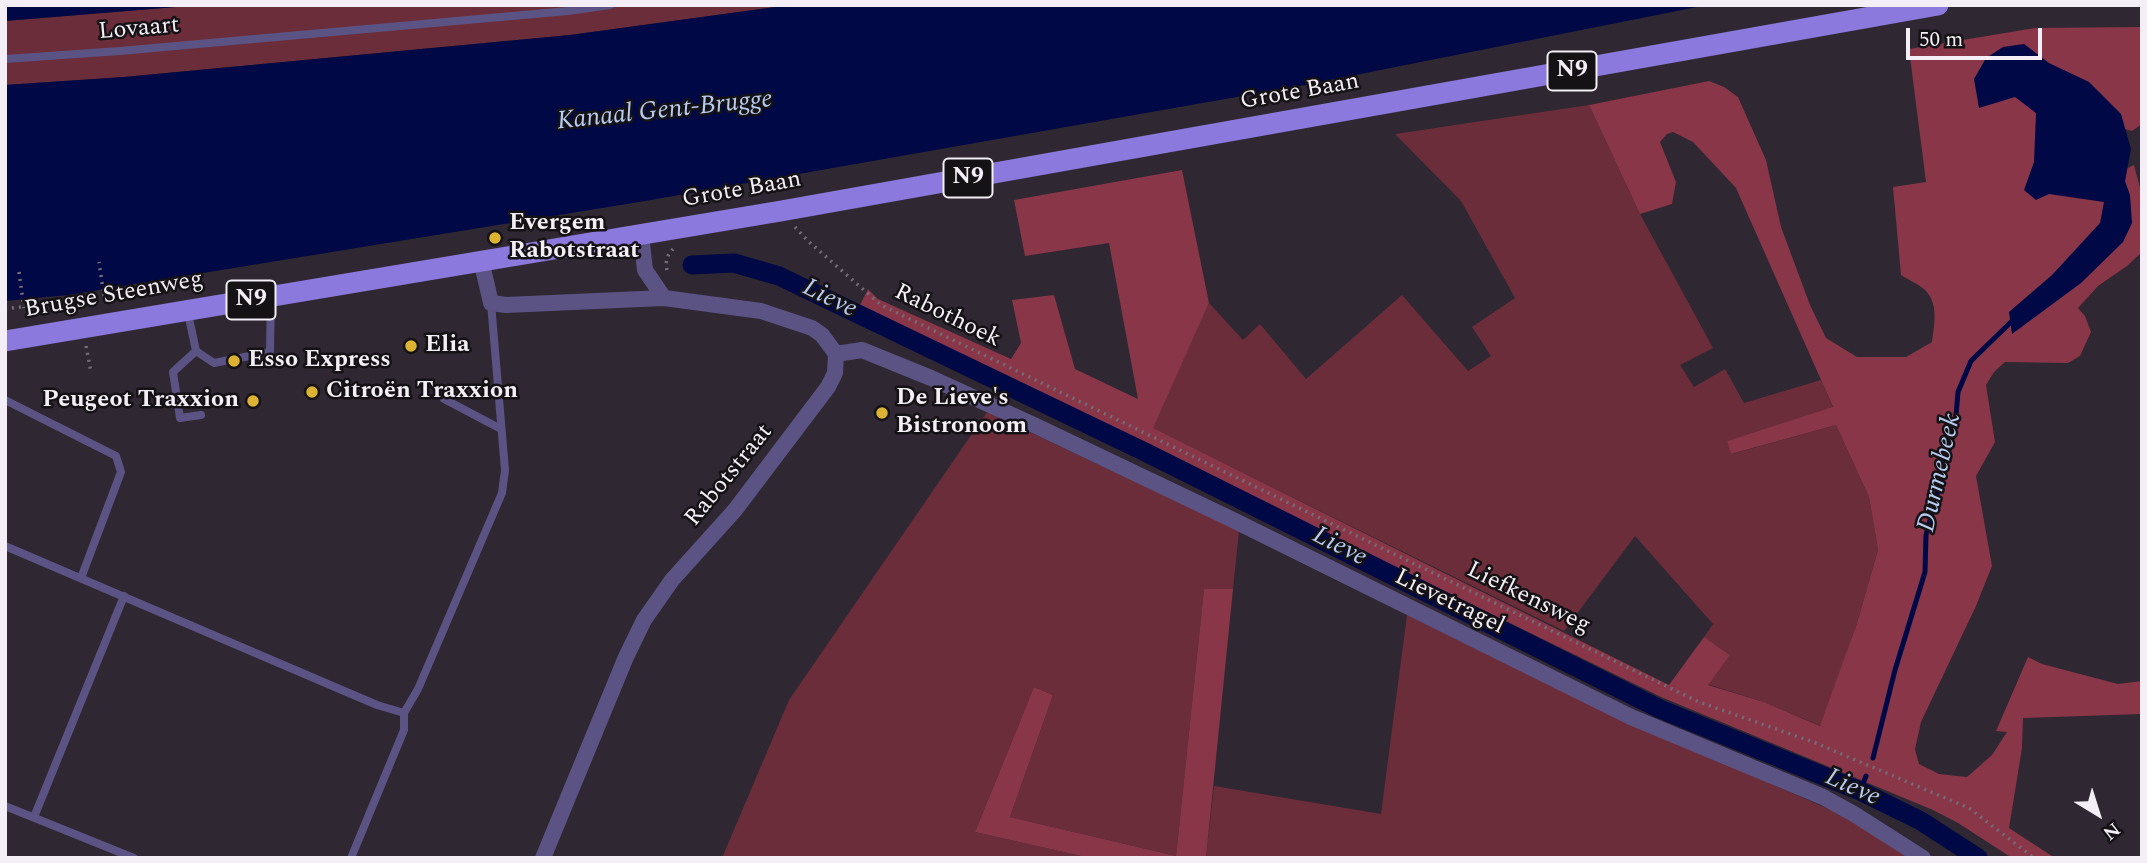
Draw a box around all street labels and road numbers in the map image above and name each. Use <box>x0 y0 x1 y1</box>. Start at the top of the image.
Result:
street label: Lovaart <box>97 12 181 48</box>
road number: N9 <box>1548 52 1596 90</box>
street label: Grote Baan <box>1238 68 1362 118</box>
road number: N9 <box>944 158 992 197</box>
street label: Grote Baan <box>680 166 804 216</box>
street label: Brugse Steenweg <box>22 266 206 326</box>
street label: Rabothoek <box>889 279 1005 355</box>
road number: N9 <box>226 280 276 320</box>
street label: Rabotstraat <box>680 419 780 533</box>
street label: Liefkensweg <box>1461 557 1595 641</box>
street label: Lievetragel <box>1389 564 1509 642</box>

